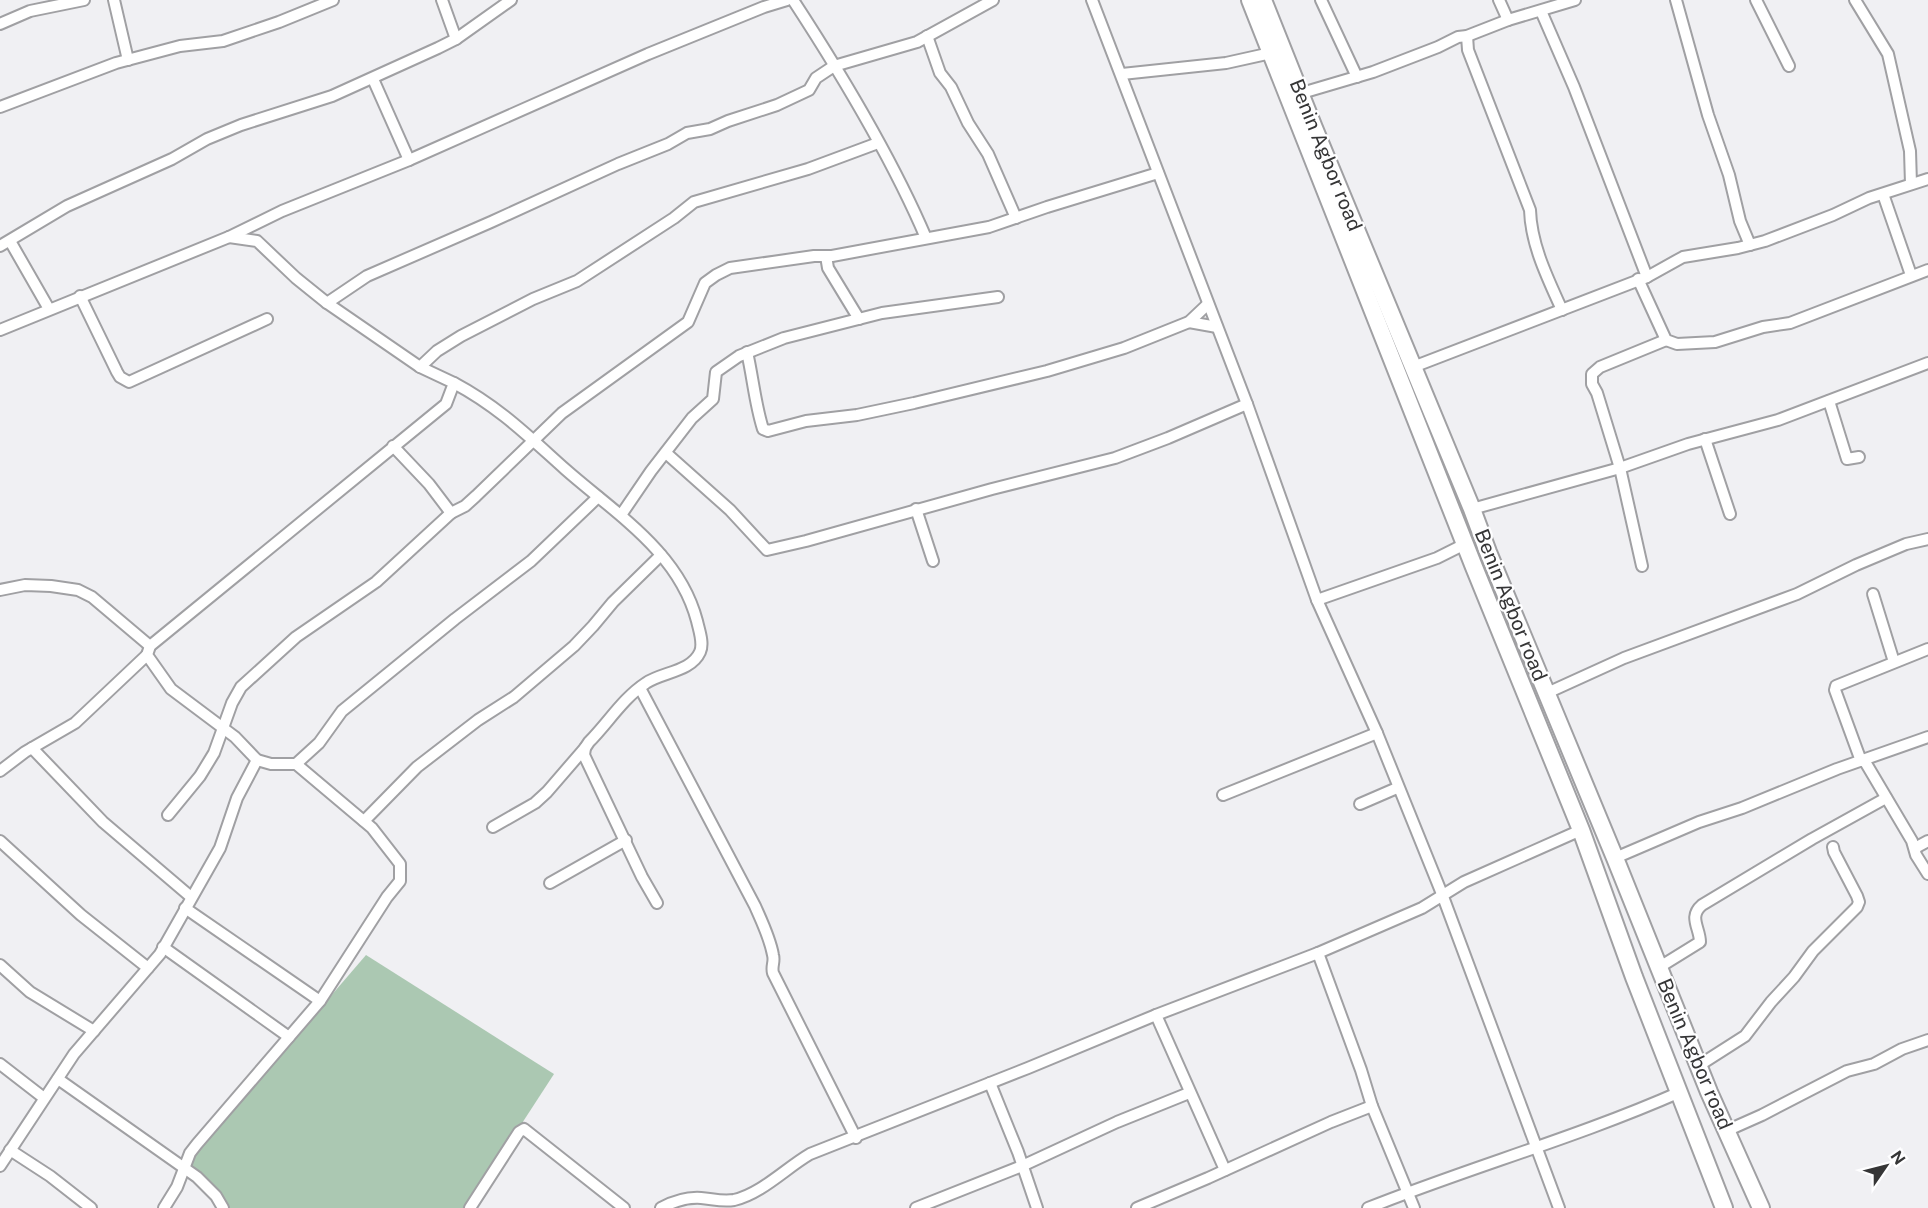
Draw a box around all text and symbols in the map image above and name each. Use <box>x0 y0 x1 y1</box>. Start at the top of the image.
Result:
street label: Benin Agbor road <box>1285 75 1367 235</box>
street label: Benin Agbor road <box>1470 525 1552 685</box>
street label: Benin Agbor road <box>1652 975 1738 1133</box>
north arrow <box>1856 1136 1916 1196</box>
text: N <box>1887 1147 1909 1168</box>

